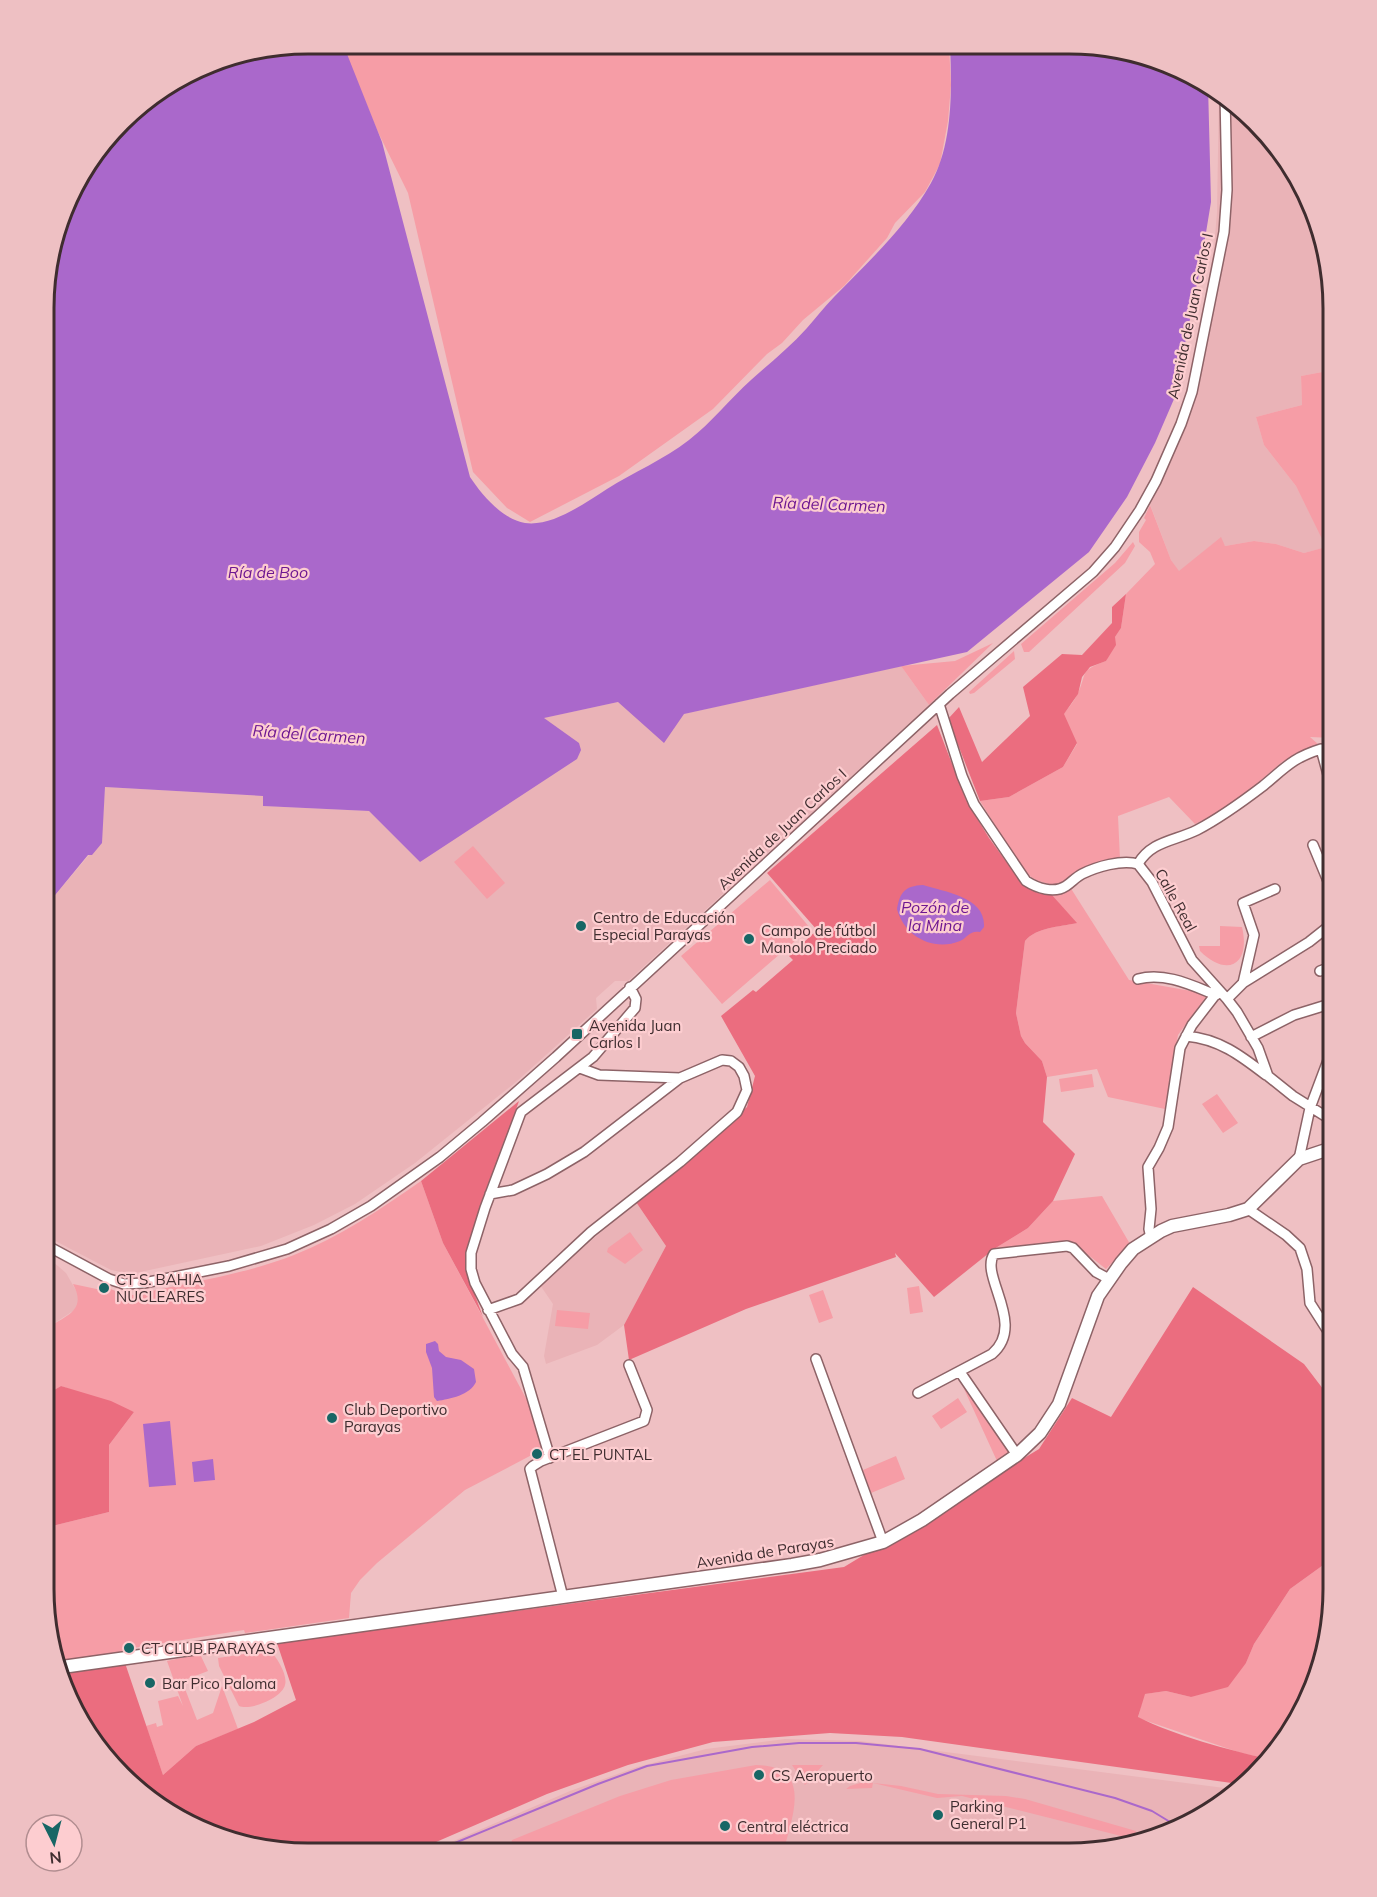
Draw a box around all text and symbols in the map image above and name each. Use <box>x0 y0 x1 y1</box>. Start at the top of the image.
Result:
street label: Avenida de Juan Carlos I <box>1163 231 1217 401</box>
water label: Ría del Carmen <box>772 492 886 516</box>
water label: Ría de Boo <box>228 562 308 582</box>
water label: Ría del Carmen <box>252 720 366 748</box>
street label: Avenida de Juan Carlos I <box>714 764 850 894</box>
street label: Calle Real <box>1151 865 1201 935</box>
water label: Pozón de la Mina <box>901 897 969 935</box>
place label: Centro de Educación Especial Parayas <box>593 908 735 944</box>
marker: Centro de Educación Especial Parayas <box>574 919 588 933</box>
place label: Campo de fútbol Manolo Preciado <box>761 921 877 957</box>
marker: Campo de fútbol Manolo Preciado <box>742 932 756 946</box>
place label: Avenida Juan Carlos I <box>589 1016 681 1052</box>
marker: Avenida Juan Carlos I <box>570 1027 584 1041</box>
place label: CT S. BAHIA NUCLEARES <box>116 1270 205 1306</box>
marker: CT S. BAHIA NUCLEARES <box>97 1281 111 1295</box>
place label: Club Deportivo Parayas <box>344 1400 447 1436</box>
marker: Club Deportivo Parayas <box>325 1411 339 1425</box>
place label: CT EL PUNTAL <box>549 1445 652 1464</box>
marker: CT EL PUNTAL <box>530 1447 544 1461</box>
street label: Avenida de Parayas <box>695 1532 835 1572</box>
place label: CT CLUB PARAYAS <box>141 1639 276 1658</box>
marker: CT CLUB PARAYAS <box>122 1641 136 1655</box>
place label: Bar Pico Paloma <box>162 1674 276 1693</box>
marker: Bar Pico Paloma <box>143 1676 157 1690</box>
place label: CS Aeropuerto <box>771 1766 873 1785</box>
marker: CS Aeropuerto <box>752 1768 766 1782</box>
place label: Parking General P1 <box>950 1797 1027 1833</box>
marker: Parking General P1 <box>931 1808 945 1822</box>
north arrow <box>24 1813 84 1873</box>
place label: Central eléctrica <box>737 1817 849 1836</box>
marker: Central eléctrica <box>718 1819 732 1833</box>
text: N <box>49 1847 63 1868</box>

